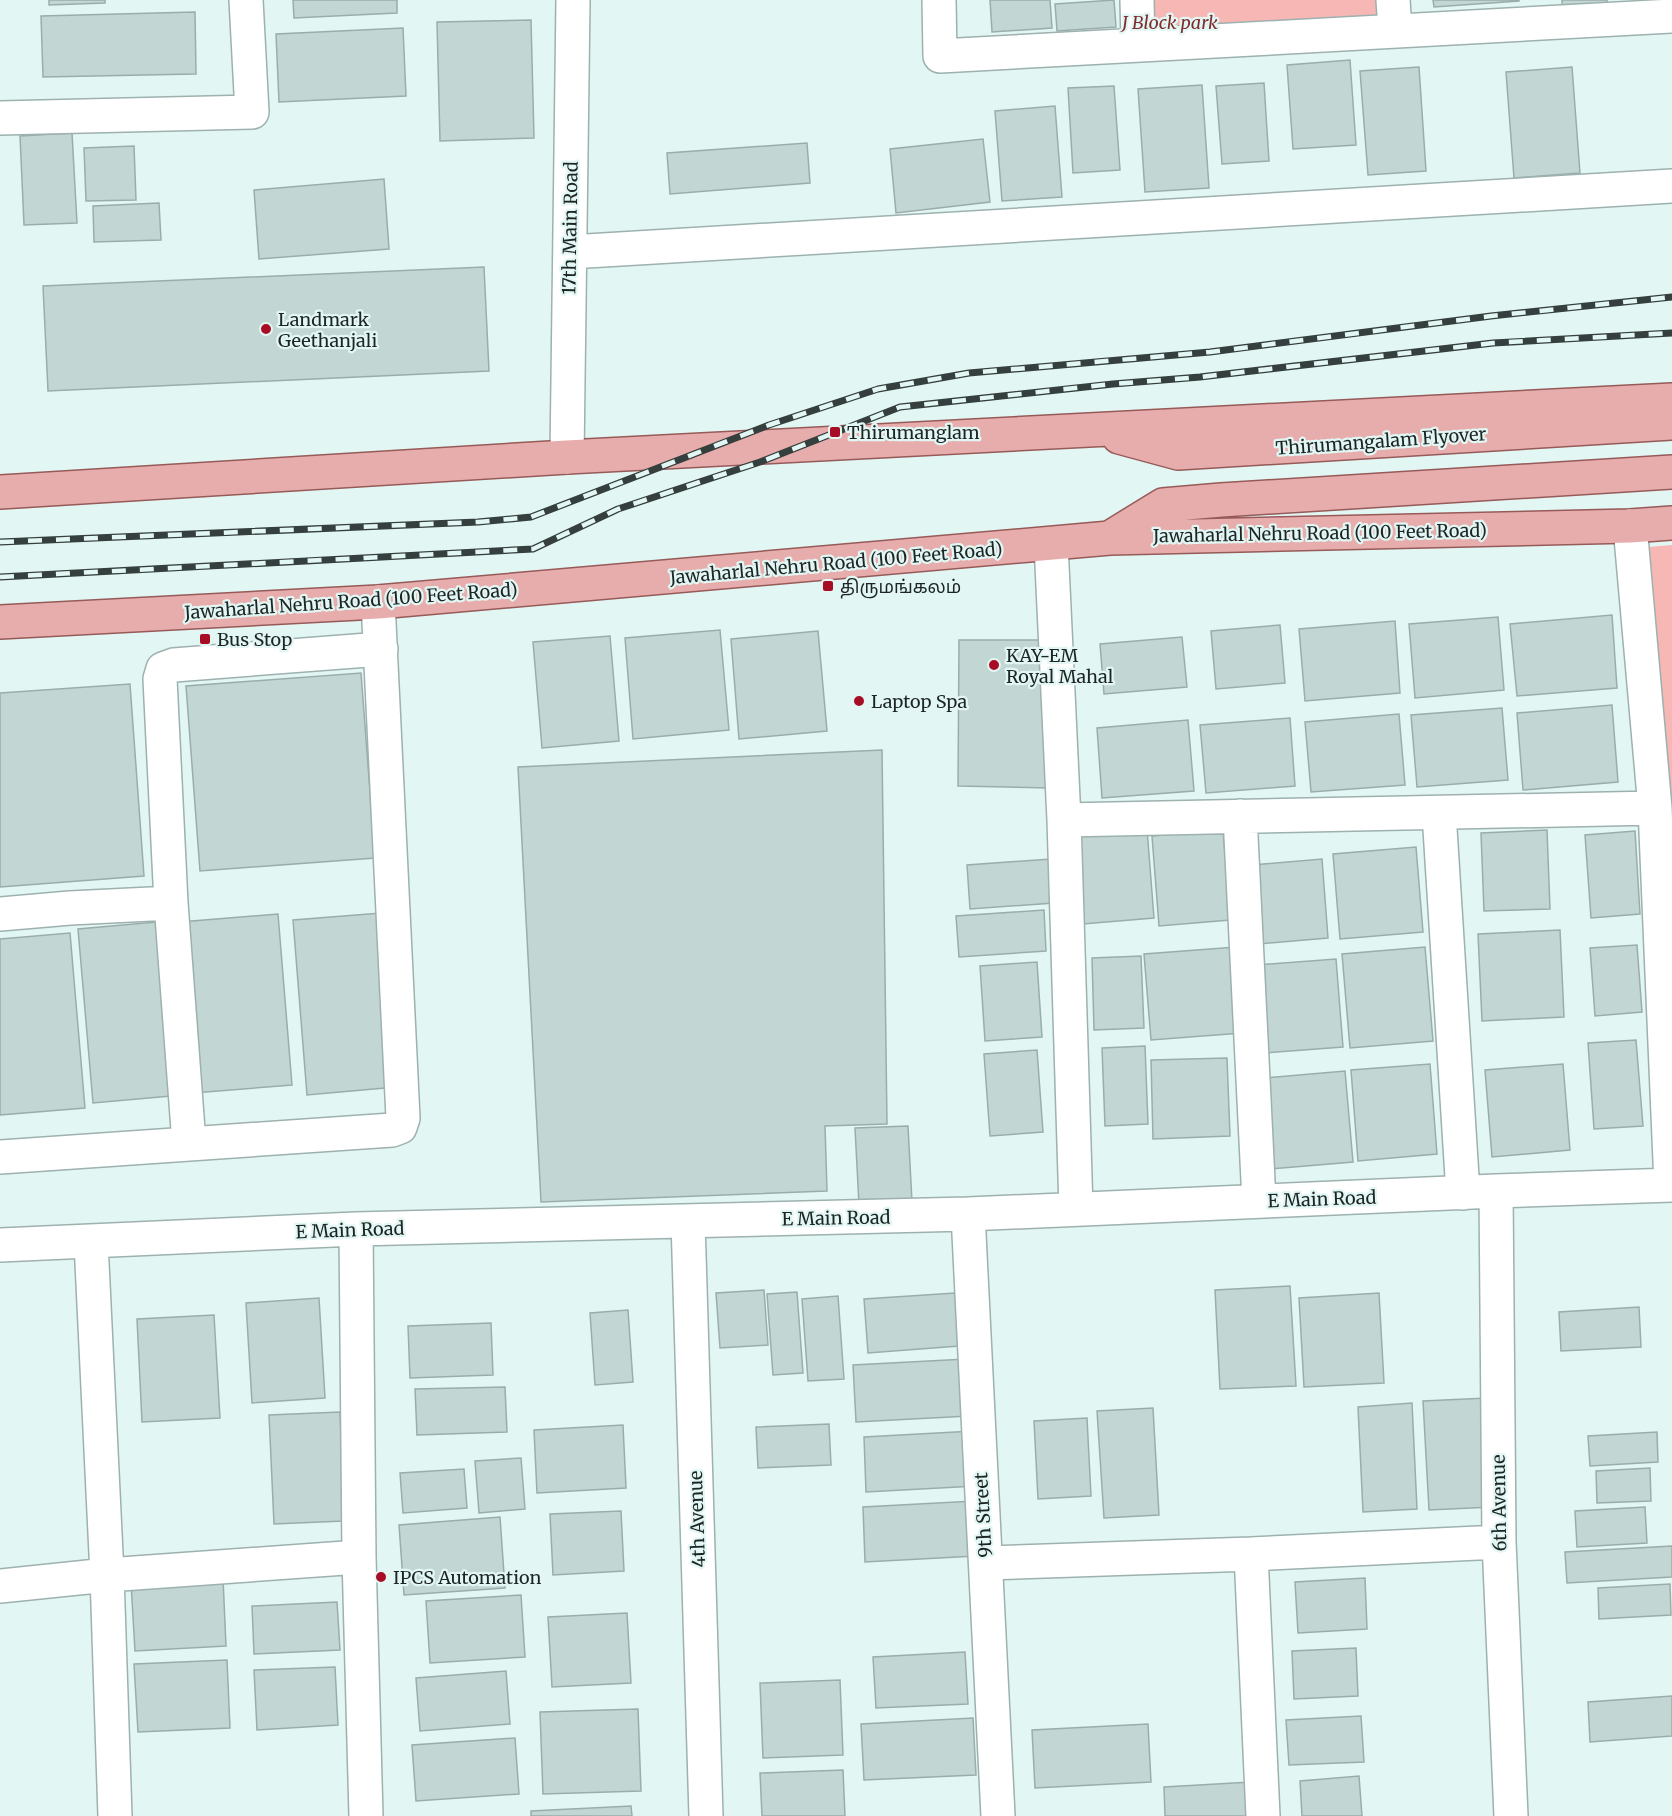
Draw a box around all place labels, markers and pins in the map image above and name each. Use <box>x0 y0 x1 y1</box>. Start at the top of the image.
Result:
place label: Landmark Geethanjali <box>278 308 377 352</box>
marker: Landmark Geethanjali <box>259 322 273 336</box>
place label: Thirumanglam <box>847 421 980 444</box>
marker: Thirumanglam <box>828 425 842 439</box>
place label: திருமங்கலம் <box>840 575 961 599</box>
marker: திருமங்கலம் <box>821 579 835 593</box>
place label: Bus Stop <box>217 628 292 651</box>
marker: Bus Stop <box>198 632 212 646</box>
place label: KAY-EM Royal Mahal <box>1006 644 1114 688</box>
marker: KAY-EM Royal Mahal <box>987 658 1001 672</box>
place label: Laptop Spa <box>871 690 968 713</box>
marker: Laptop Spa <box>852 694 866 708</box>
place label: IPCS Automation <box>393 1566 541 1589</box>
marker: IPCS Automation <box>374 1570 388 1584</box>

